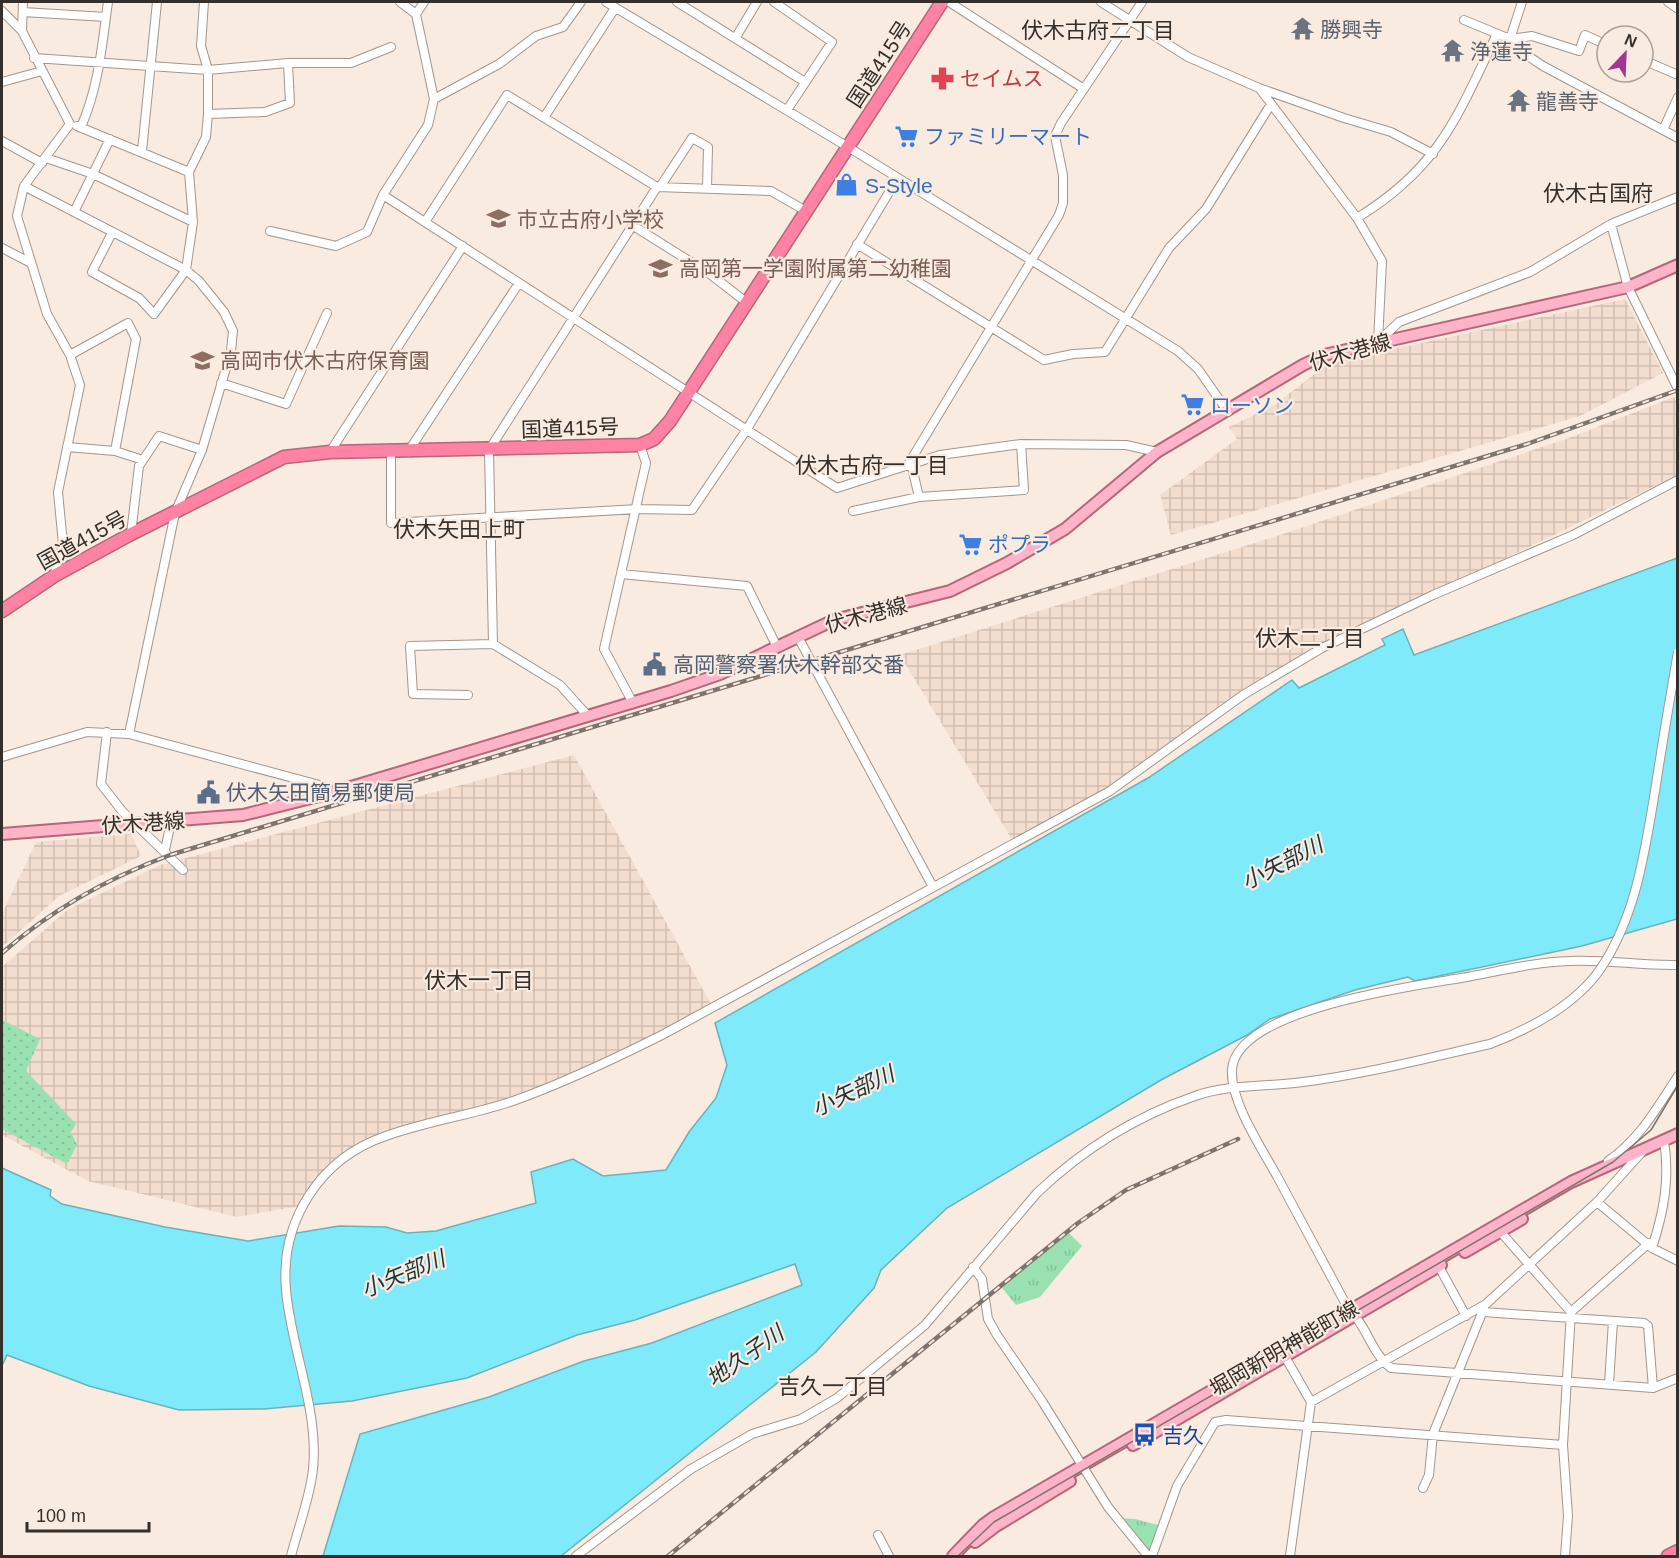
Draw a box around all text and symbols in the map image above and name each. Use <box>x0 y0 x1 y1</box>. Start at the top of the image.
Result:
temple icon: 勝興寺 <box>1289 16 1315 42</box>
street label: 国道415号 <box>843 17 915 111</box>
district label: 伏木古府二丁目 <box>1021 18 1175 43</box>
place label: 勝興寺 <box>1320 18 1383 41</box>
north arrow <box>1595 24 1655 84</box>
text: N <box>1622 31 1639 51</box>
temple icon: 浄蓮寺 <box>1439 38 1465 64</box>
place label: 浄蓮寺 <box>1470 40 1533 63</box>
pharmacy icon: セイムス <box>929 65 955 91</box>
place label: セイムス <box>960 67 1044 90</box>
temple icon: 龍善寺 <box>1505 88 1531 114</box>
place label: 龍善寺 <box>1536 90 1599 113</box>
supermarket icon: ファミリーマート <box>893 123 919 149</box>
place label: ファミリーマート <box>924 125 1092 148</box>
shop icon: S-Style <box>834 172 860 198</box>
place label: S-Style <box>865 174 933 197</box>
district label: 伏木古国府 <box>1543 181 1653 206</box>
school or university icon: 市立古府小学校 <box>486 206 512 232</box>
place label: 市立古府小学校 <box>517 208 664 231</box>
school or university icon: 高岡第一学園附属第二幼稚園 <box>648 255 674 281</box>
place label: 高岡第一学園附属第二幼稚園 <box>679 257 952 280</box>
street label: 伏木港線 <box>1306 329 1394 375</box>
school or university icon: 高岡市伏木古府保育園 <box>189 347 215 373</box>
place label: 高岡市伏木古府保育園 <box>220 349 430 372</box>
supermarket icon: ローソン <box>1179 392 1205 418</box>
place label: ローソン <box>1210 394 1294 417</box>
street label: 国道415号 <box>521 415 619 441</box>
district label: 伏木古府一丁目 <box>795 453 949 478</box>
street label: 国道415号 <box>34 506 130 574</box>
district label: 伏木矢田上町 <box>393 517 525 542</box>
supermarket icon: ポプラ <box>957 531 983 557</box>
place label: ポプラ <box>988 533 1051 556</box>
street label: 伏木港線 <box>822 593 910 637</box>
district label: 伏木二丁目 <box>1255 626 1365 651</box>
public building icon: 高岡警察署伏木幹部交番 <box>642 651 668 677</box>
place label: 高岡警察署伏木幹部交番 <box>673 653 904 676</box>
public building icon: 伏木矢田簡易郵便局 <box>195 779 221 805</box>
place label: 伏木矢田簡易郵便局 <box>226 781 415 804</box>
street label: 伏木港線 <box>100 809 186 837</box>
water label: 小矢部川 <box>1237 831 1329 894</box>
district label: 伏木一丁目 <box>424 968 534 993</box>
water label: 小矢部川 <box>808 1060 900 1121</box>
water label: 小矢部川 <box>358 1245 450 1302</box>
street label: 堀岡新明神能町線 <box>1206 1296 1362 1400</box>
water label: 地久子川 <box>702 1319 790 1391</box>
district label: 吉久一丁目 <box>778 1374 888 1399</box>
bus stop icon: 吉久 <box>1131 1422 1157 1448</box>
place label: 吉久 <box>1162 1424 1204 1447</box>
scale bar <box>27 1495 148 1533</box>
text: 100 m <box>36 1506 86 1526</box>

